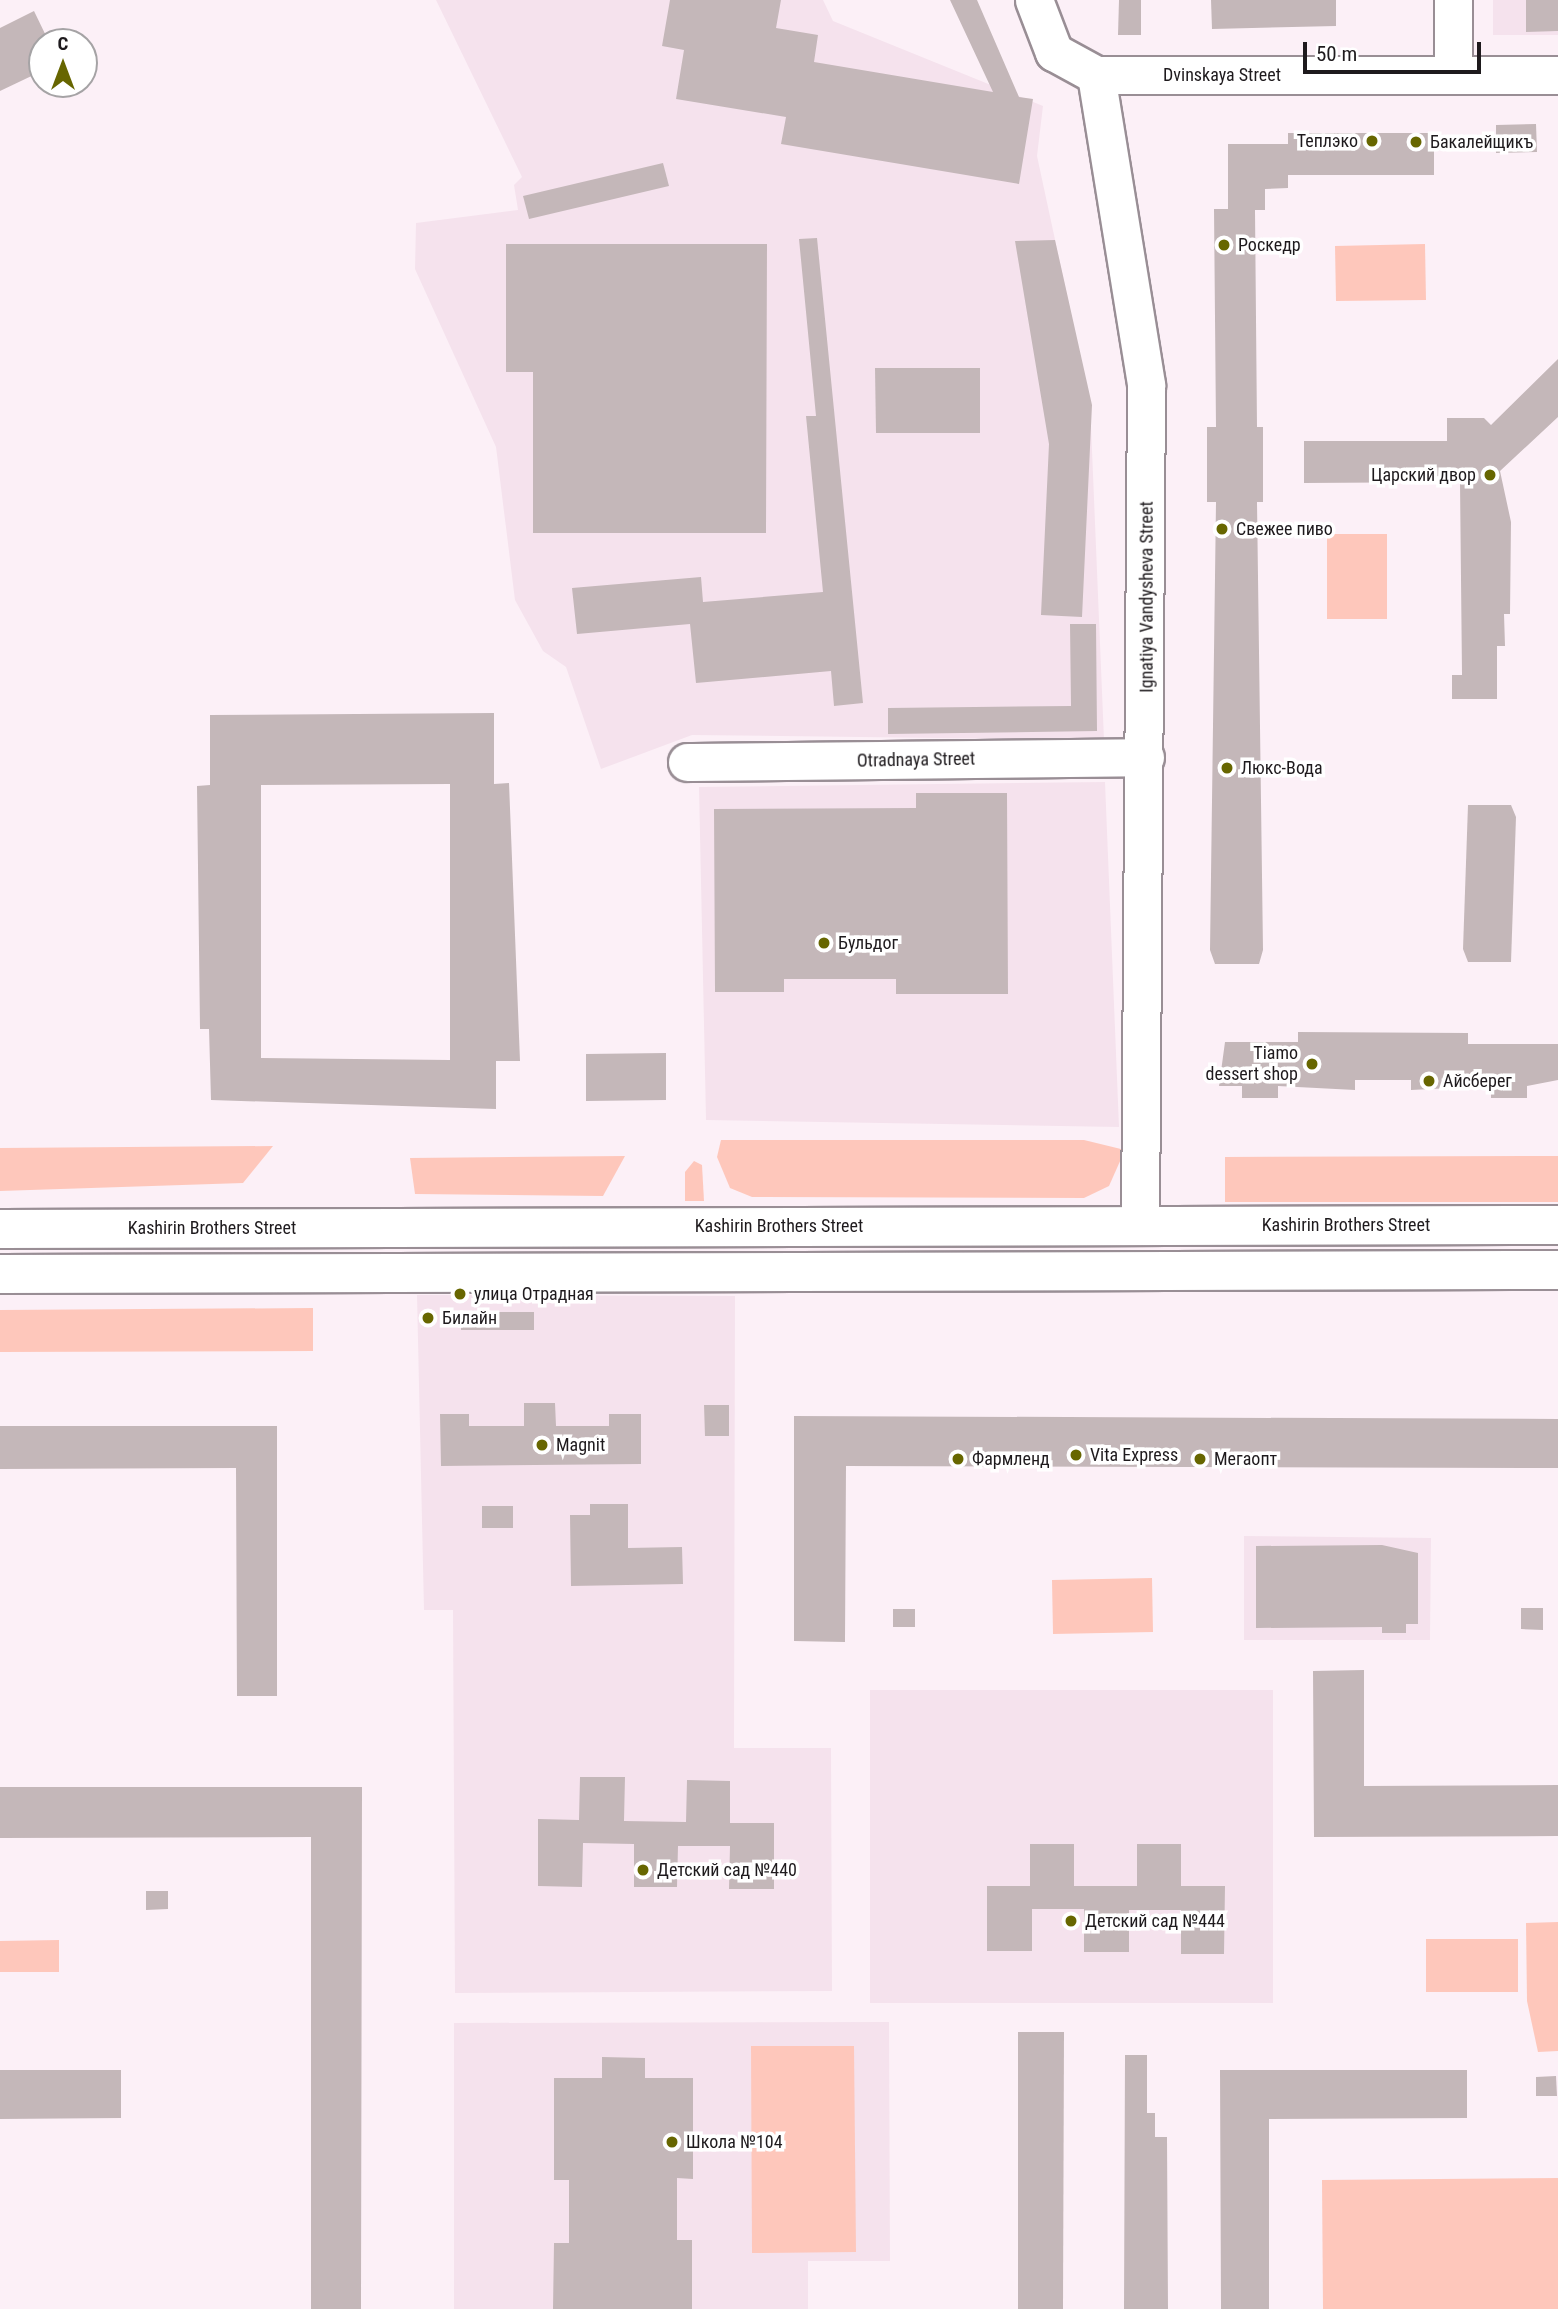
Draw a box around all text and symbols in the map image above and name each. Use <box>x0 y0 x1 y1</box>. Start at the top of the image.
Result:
north arrow <box>28 28 98 98</box>
scale bar <box>1306 28 1484 72</box>
text: С <box>58 32 68 55</box>
text: 50 m <box>1316 42 1357 66</box>
street label: Dvinskaya Street <box>1163 64 1281 86</box>
place label: Теплэко <box>1297 130 1358 152</box>
place label: Бакалейщикъ <box>1430 131 1533 153</box>
marker: Теплэко <box>1364 133 1380 149</box>
marker: Бакалейщикъ <box>1408 134 1424 150</box>
place label: Роскедр <box>1238 234 1301 256</box>
marker: Роскедр <box>1216 237 1232 253</box>
place label: Царский двор <box>1371 464 1476 486</box>
marker: Царский двор <box>1482 467 1498 483</box>
street label: Ignatiya Vandysheva Street <box>1136 501 1158 693</box>
place label: Свежее пиво <box>1236 518 1333 540</box>
marker: Свежее пиво <box>1214 521 1230 537</box>
street label: Otradnaya Street <box>857 748 975 772</box>
place label: Люкс-Вода <box>1241 757 1323 779</box>
marker: Люкс-Вода <box>1219 760 1235 776</box>
place label: Бульдог <box>838 932 898 954</box>
marker: Бульдог <box>816 935 832 951</box>
place label: Tiamo dessert shop <box>1206 1043 1298 1086</box>
marker: Tiamo dessert shop <box>1304 1056 1320 1072</box>
place label: Айсберег <box>1443 1070 1512 1092</box>
marker: Айсберег <box>1421 1073 1437 1089</box>
street label: Kashirin Brothers Street <box>1262 1214 1430 1236</box>
street label: Kashirin Brothers Street <box>695 1215 863 1237</box>
street label: Kashirin Brothers Street <box>128 1217 296 1239</box>
place label: улица Отрадная <box>474 1283 594 1305</box>
marker: улица Отрадная <box>452 1286 468 1302</box>
place label: Билайн <box>442 1307 497 1329</box>
marker: Билайн <box>420 1310 436 1326</box>
place label: Magnit <box>556 1434 605 1456</box>
marker: Magnit <box>534 1437 550 1453</box>
place label: Vita Express <box>1090 1444 1178 1466</box>
marker: Vita Express <box>1068 1447 1084 1463</box>
place label: Фармленд <box>972 1448 1050 1470</box>
place label: Мегаопт <box>1214 1448 1277 1470</box>
marker: Фармленд <box>950 1451 966 1467</box>
marker: Мегаопт <box>1192 1451 1208 1467</box>
place label: Детский сад №440 <box>657 1859 797 1881</box>
marker: Детский сад №440 <box>635 1862 651 1878</box>
place label: Детский сад №444 <box>1085 1910 1225 1932</box>
marker: Детский сад №444 <box>1063 1913 1079 1929</box>
place label: Школа №104 <box>686 2131 783 2153</box>
marker: Школа №104 <box>664 2134 680 2150</box>

